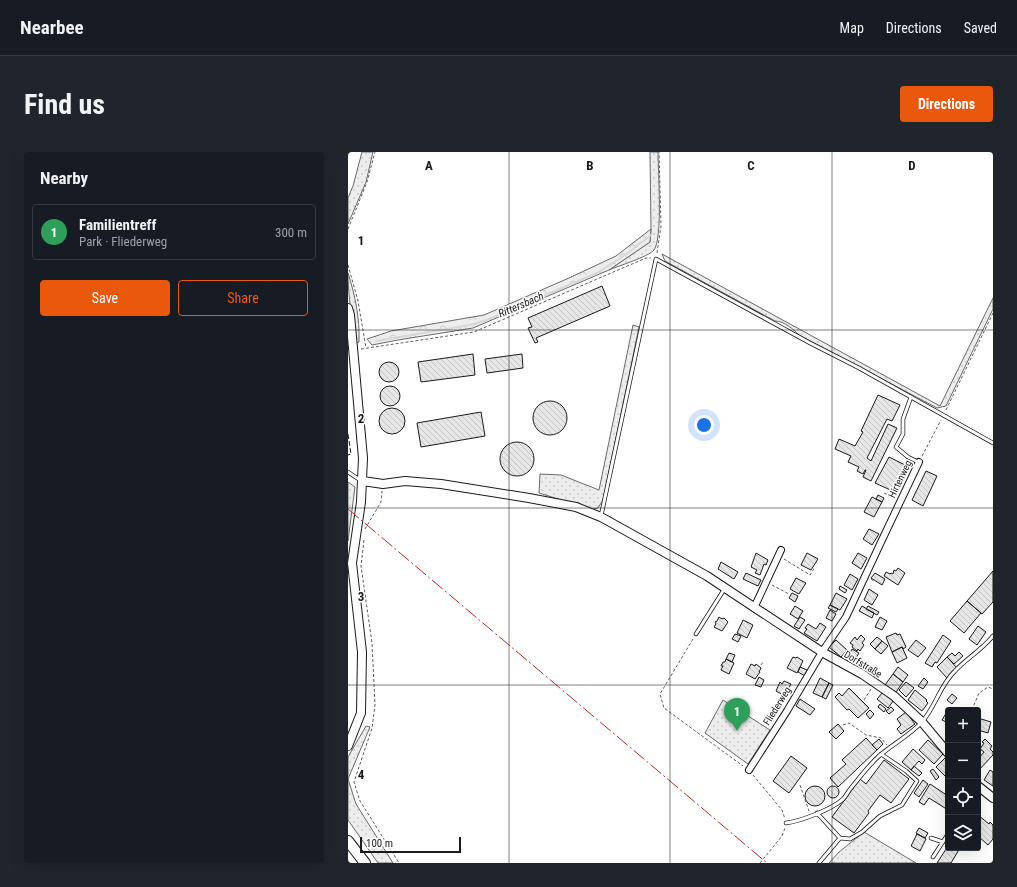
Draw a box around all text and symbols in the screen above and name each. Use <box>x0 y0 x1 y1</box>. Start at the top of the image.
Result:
text: Nearbee <box>20 16 84 39</box>
text: Map <box>840 20 864 36</box>
text: Directions <box>886 20 942 36</box>
text: Saved <box>964 20 997 36</box>
button: Directions <box>900 86 993 122</box>
text: Find us <box>24 88 105 121</box>
text: A <box>425 158 433 173</box>
text: B <box>586 158 594 173</box>
text: C <box>747 158 755 173</box>
text: D <box>908 158 916 173</box>
text: Nearby <box>40 168 88 188</box>
text: Familientreff <box>79 216 156 234</box>
text: 1 <box>51 225 57 240</box>
text: 300 m <box>275 225 307 240</box>
text: 1 <box>358 233 364 248</box>
text: Park · Fliederweg <box>79 234 167 249</box>
button: Save <box>40 280 170 316</box>
button: Share <box>178 280 308 316</box>
water label: Rittersbach <box>496 290 546 320</box>
text: 2 <box>358 411 365 426</box>
your location <box>694 415 714 435</box>
street label: Hirtenweg <box>886 458 914 500</box>
text: 3 <box>358 589 364 604</box>
street label: Dorfstraße <box>842 648 884 680</box>
street label: Fliederweg <box>761 685 793 727</box>
pin: 1 <box>724 698 750 731</box>
map controls <box>945 707 981 851</box>
button: + <box>945 707 981 743</box>
button: − <box>945 743 981 779</box>
text: 4 <box>358 767 365 782</box>
button: locate <box>945 779 981 815</box>
button: layers <box>945 815 981 851</box>
scale bar <box>360 835 461 854</box>
text: 100 m <box>366 837 393 850</box>

